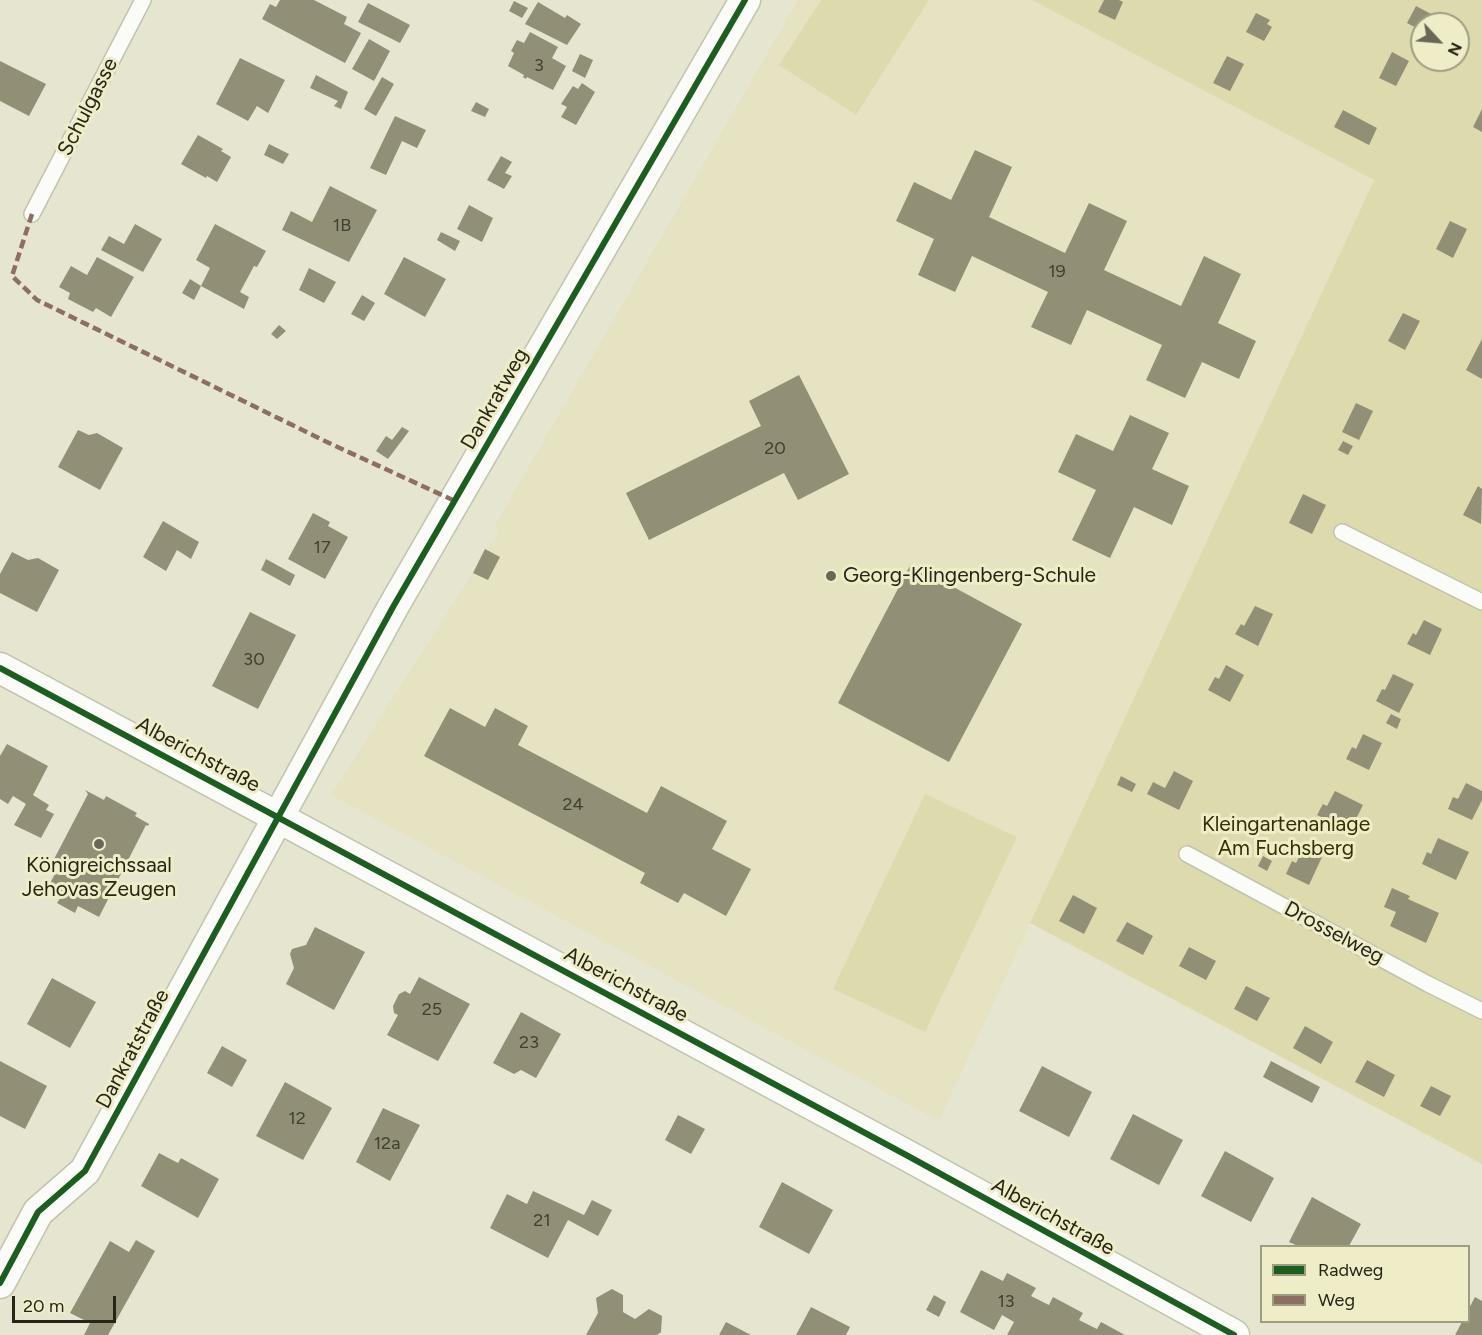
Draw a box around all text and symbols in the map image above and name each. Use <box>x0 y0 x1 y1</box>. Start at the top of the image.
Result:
north arrow <box>1410 12 1470 72</box>
text: N <box>1444 40 1466 59</box>
street label: Schulgasse <box>53 54 123 160</box>
house number: 3 <box>534 55 544 77</box>
house number: 1B <box>333 215 351 237</box>
house number: 19 <box>1048 261 1066 283</box>
street label: Dankratweg <box>456 344 534 454</box>
house number: 20 <box>764 438 786 460</box>
house number: 17 <box>313 537 331 559</box>
place label: Georg-Klingenberg-Schule <box>843 563 1096 589</box>
marker: Georg-Klingenberg-Schule <box>824 569 838 583</box>
house number: 30 <box>243 649 265 671</box>
street label: Alberichstraße <box>132 712 264 798</box>
house number: 24 <box>562 794 584 816</box>
park label: Kleingartenanlage Am Fuchsberg <box>1202 812 1370 862</box>
marker: Königreichssaal Jehovas Zeugen <box>92 837 106 851</box>
place label: Königreichssaal Jehovas Zeugen <box>22 853 176 903</box>
street label: Drosselweg <box>1280 896 1388 970</box>
street label: Alberichstraße <box>560 942 692 1028</box>
street label: Dankratstraße <box>91 985 175 1113</box>
house number: 25 <box>422 999 442 1021</box>
house number: 23 <box>519 1032 539 1054</box>
house number: 12 <box>288 1108 306 1130</box>
house number: 12a <box>374 1133 400 1155</box>
street label: Alberichstraße <box>987 1173 1119 1261</box>
house number: 21 <box>533 1210 551 1232</box>
legend <box>1260 1245 1470 1323</box>
text: Radweg <box>1318 1259 1383 1281</box>
scale bar <box>15 1284 118 1322</box>
text: Weg <box>1318 1289 1355 1311</box>
house number: 13 <box>997 1291 1015 1313</box>
text: 20 m <box>23 1295 64 1317</box>

